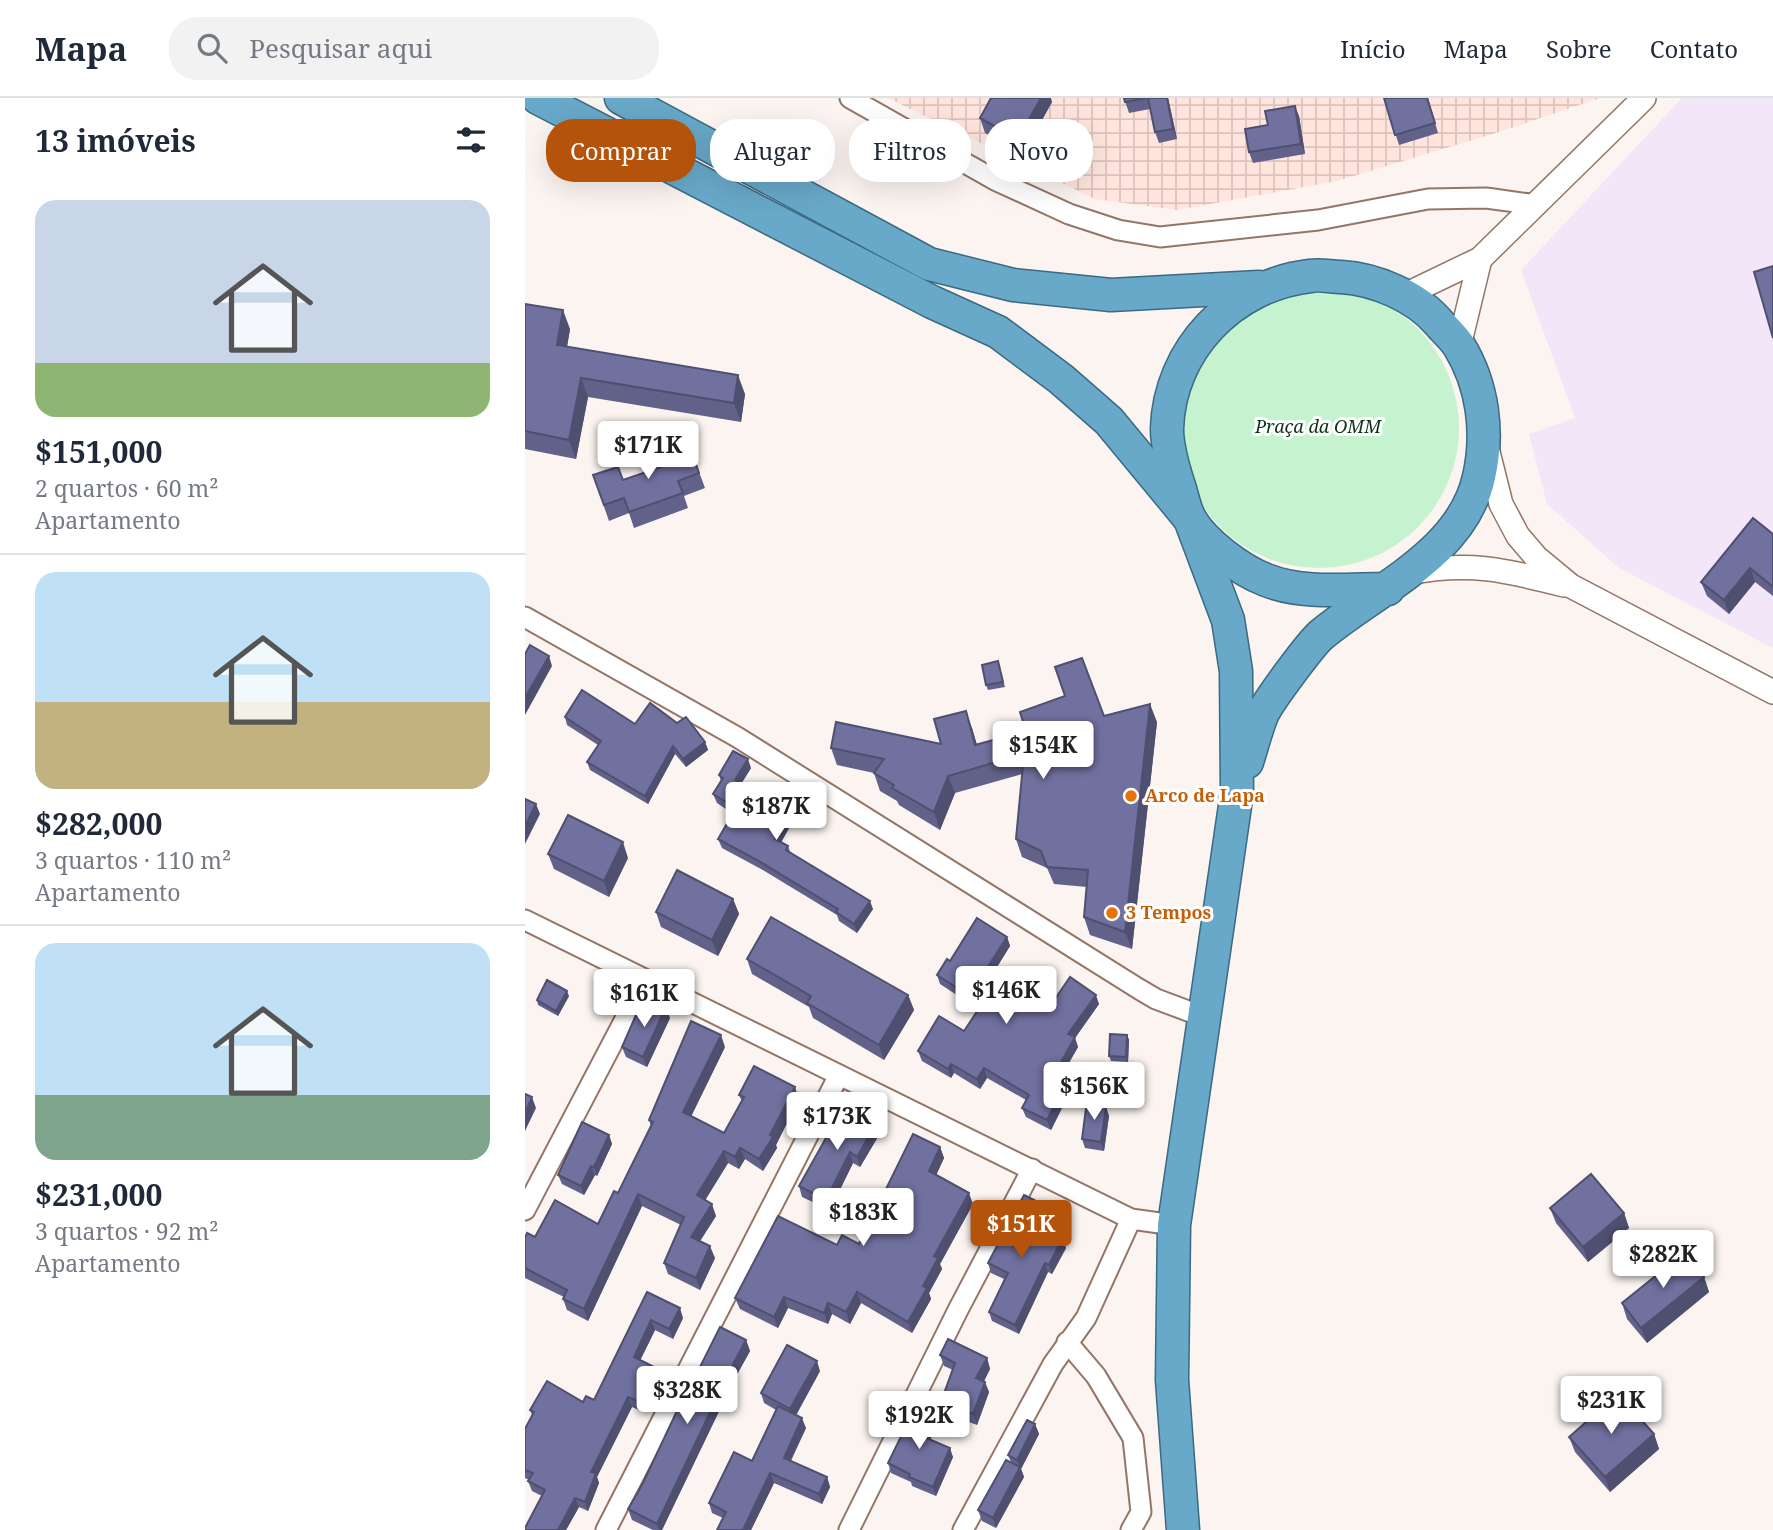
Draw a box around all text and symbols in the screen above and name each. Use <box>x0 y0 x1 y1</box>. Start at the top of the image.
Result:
search box <box>169 17 659 80</box>
text: Mapa <box>35 26 127 71</box>
icon: search <box>193 29 231 67</box>
text: Pesquisar aqui <box>249 30 432 66</box>
text: Início <box>1340 32 1406 65</box>
text: Mapa <box>1444 32 1508 65</box>
text: Sobre <box>1546 32 1612 65</box>
text: Contato <box>1650 32 1738 65</box>
chip: Comprar <box>546 119 696 182</box>
chip: Alugar <box>710 119 835 182</box>
chip: Filtros <box>849 119 971 182</box>
chip: Novo <box>985 119 1093 182</box>
text: 13 imóveis <box>35 120 196 161</box>
icon: filters <box>452 121 490 159</box>
icon: home <box>200 245 326 371</box>
park label: Praça da OMM <box>1254 414 1382 438</box>
pin: $171K <box>599 422 697 481</box>
text: $171K <box>614 428 682 460</box>
text: $151,000 <box>35 431 162 472</box>
text: 2 quartos · 60 m² <box>35 472 218 504</box>
text: Apartamento <box>35 504 180 536</box>
icon: home <box>200 617 326 743</box>
pin: $154K <box>994 722 1092 781</box>
text: $154K <box>1009 728 1077 760</box>
pin: $187K <box>727 782 825 842</box>
place label: Arco de Lapa <box>1145 783 1265 807</box>
marker: Arco de Lapa <box>1123 788 1139 804</box>
text: $187K <box>742 789 810 821</box>
text: $282,000 <box>35 803 162 844</box>
text: 3 quartos · 110 m² <box>35 844 231 876</box>
text: Apartamento <box>35 876 180 908</box>
place label: 3 Tempos <box>1126 900 1212 924</box>
marker: 3 Tempos <box>1104 905 1120 921</box>
pin: $146K <box>957 967 1055 1026</box>
pin: $161K <box>595 970 693 1029</box>
text: $146K <box>972 973 1040 1005</box>
text: $161K <box>610 976 678 1008</box>
icon: home <box>200 988 326 1114</box>
pin: $156K <box>1045 1062 1143 1122</box>
text: $156K <box>1060 1069 1128 1101</box>
pin: $173K <box>788 1093 886 1152</box>
text: $173K <box>803 1099 871 1131</box>
text: $231,000 <box>35 1174 162 1215</box>
pin: $183K <box>814 1188 912 1248</box>
text: $183K <box>829 1195 897 1227</box>
pin: $151K <box>972 1200 1070 1260</box>
text: $151K <box>987 1207 1055 1239</box>
text: 3 quartos · 92 m² <box>35 1215 218 1247</box>
pin: $282K <box>1614 1230 1712 1290</box>
text: $282K <box>1629 1237 1697 1269</box>
text: Apartamento <box>35 1247 180 1279</box>
pin: $328K <box>638 1366 736 1426</box>
text: $328K <box>653 1373 721 1405</box>
pin: $231K <box>1562 1376 1660 1436</box>
text: $231K <box>1577 1383 1645 1415</box>
pin: $192K <box>870 1392 968 1451</box>
text: $192K <box>885 1398 953 1430</box>

